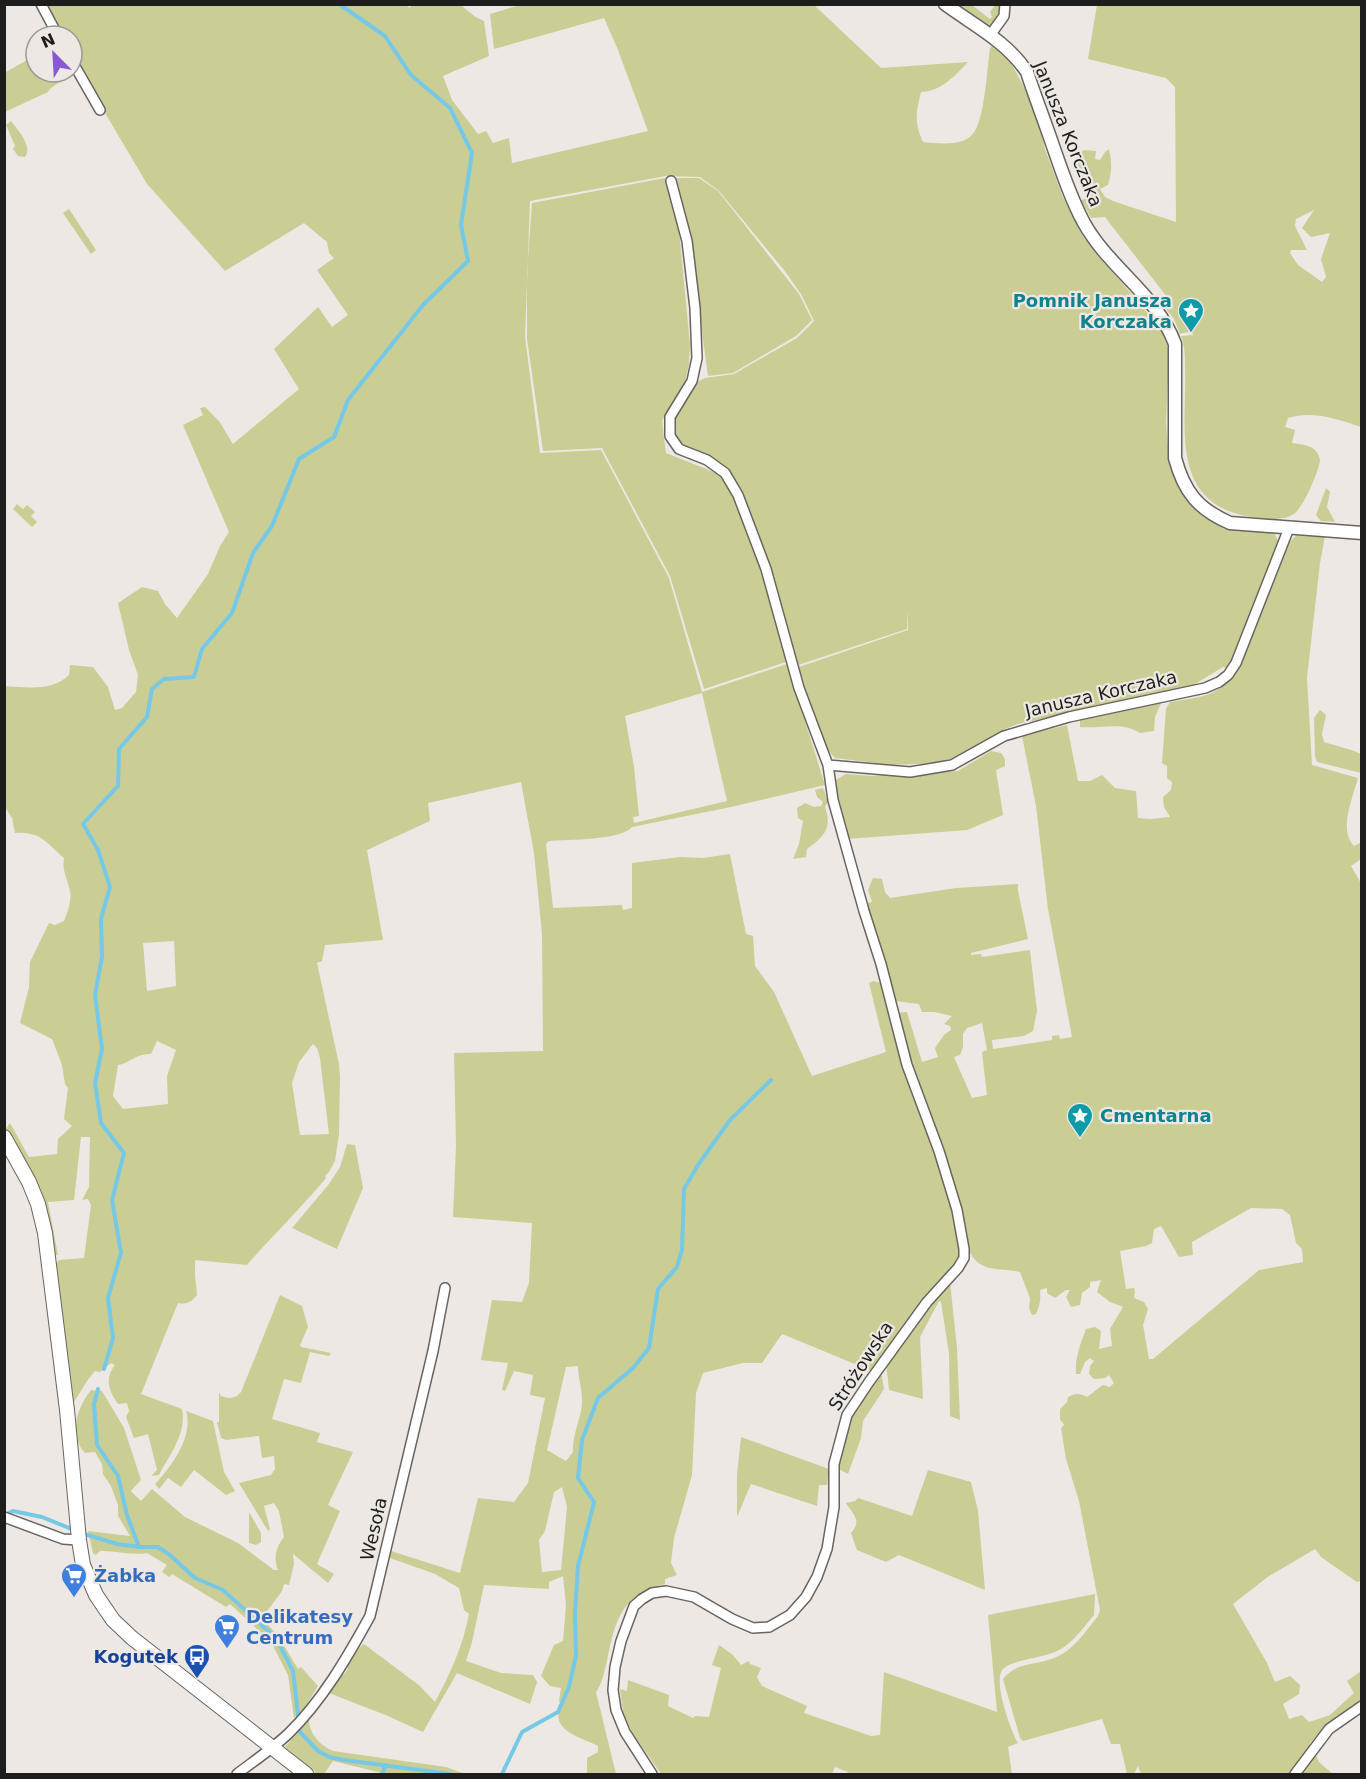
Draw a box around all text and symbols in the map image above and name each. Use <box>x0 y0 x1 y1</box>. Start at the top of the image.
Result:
north arrow <box>24 24 84 84</box>
text: N <box>38 29 58 52</box>
street label: Janusza Korczaka <box>1029 57 1107 210</box>
place label: Pomnik Janusza Korczaka <box>1013 290 1172 332</box>
place icon: Pomnik Janusza Korczaka <box>1176 296 1206 334</box>
street label: Janusza Korczaka <box>1022 666 1179 721</box>
place icon: Cmentarna <box>1065 1101 1095 1139</box>
place label: Cmentarna <box>1100 1105 1212 1126</box>
street label: Stróżowska <box>824 1317 897 1414</box>
street label: Wesoła <box>356 1495 391 1563</box>
supermarket icon: Żabka <box>59 1561 89 1599</box>
place label: Żabka <box>94 1565 156 1586</box>
place label: Delikatesy Centrum <box>246 1606 353 1648</box>
supermarket icon: Delikatesy Centrum <box>212 1612 242 1650</box>
bus stop icon: Kogutek <box>182 1642 212 1680</box>
place label: Kogutek <box>94 1646 179 1667</box>

